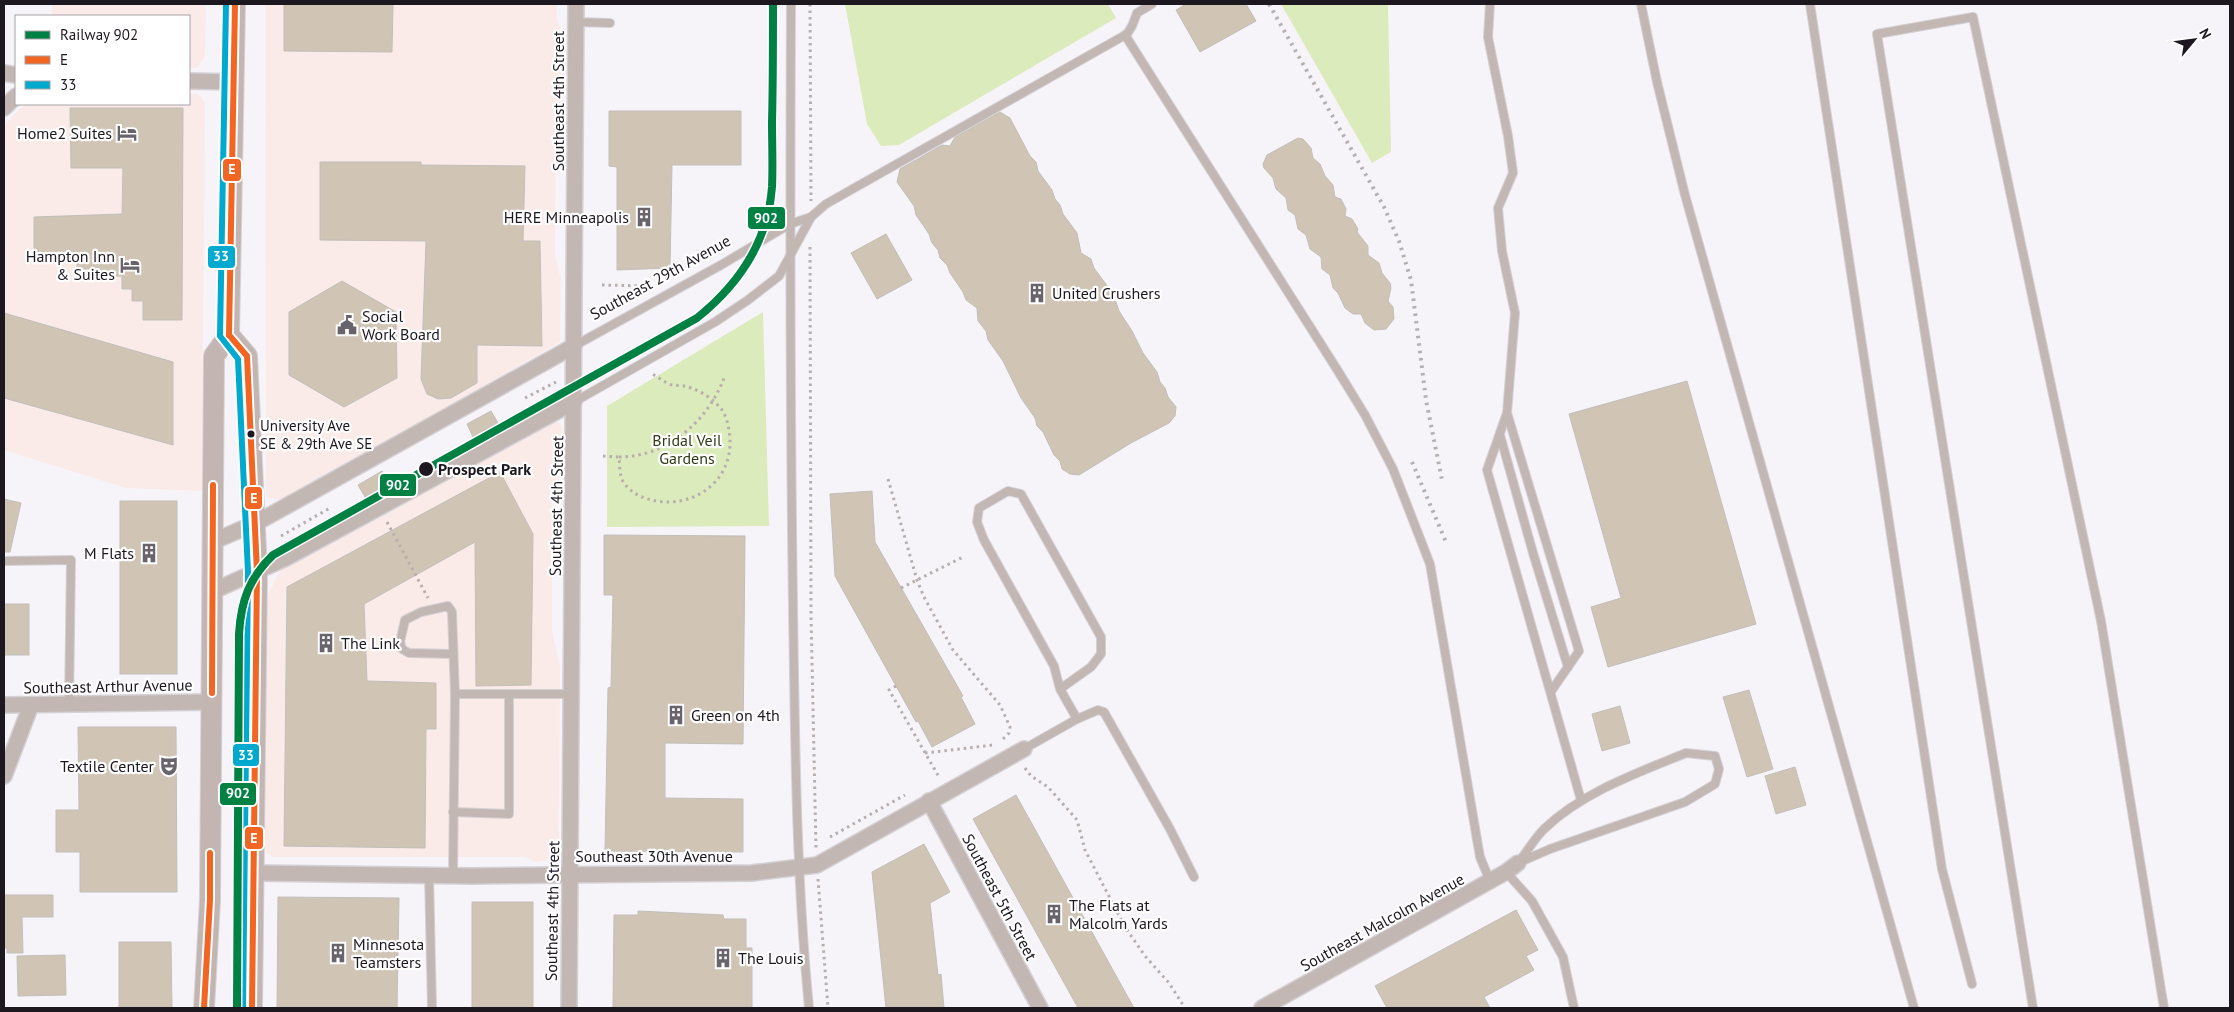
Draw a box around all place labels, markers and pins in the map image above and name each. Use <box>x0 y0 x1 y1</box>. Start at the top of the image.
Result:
hotel icon: Home2 Suites <box>116 122 138 144</box>
place label: Home2 Suites <box>17 123 112 143</box>
building icon: HERE Minneapolis <box>633 206 655 228</box>
place label: HERE Minneapolis <box>504 207 629 227</box>
place label: Hampton Inn & Suites <box>26 246 115 284</box>
hotel icon: Hampton Inn & Suites <box>119 254 141 276</box>
building icon: United Crushers <box>1026 282 1048 304</box>
place label: United Crushers <box>1052 283 1161 303</box>
place label: Social Work Board <box>362 306 440 344</box>
public building icon: Social Work Board <box>336 314 358 336</box>
place label: University Ave SE & 29th Ave SE <box>260 416 372 453</box>
marker: University Ave SE & 29th Ave SE <box>246 429 256 439</box>
place label: Prospect Park <box>438 459 531 479</box>
marker: Prospect Park <box>417 460 435 478</box>
building icon: M Flats <box>138 542 160 564</box>
place label: M Flats <box>84 543 134 563</box>
building icon: The Link <box>315 632 337 654</box>
place label: The Link <box>341 633 400 653</box>
building icon: Green on 4th <box>665 704 687 726</box>
place label: Green on 4th <box>691 705 780 725</box>
theatre icon: Textile Center <box>158 755 180 777</box>
place label: Textile Center <box>60 756 155 776</box>
place label: The Flats at Malcolm Yards <box>1069 895 1168 933</box>
building icon: The Flats at Malcolm Yards <box>1043 903 1065 925</box>
place label: Minnesota Teamsters <box>353 934 424 972</box>
building icon: Minnesota Teamsters <box>327 942 349 964</box>
building icon: The Louis <box>712 947 734 969</box>
place label: The Louis <box>738 948 804 968</box>

